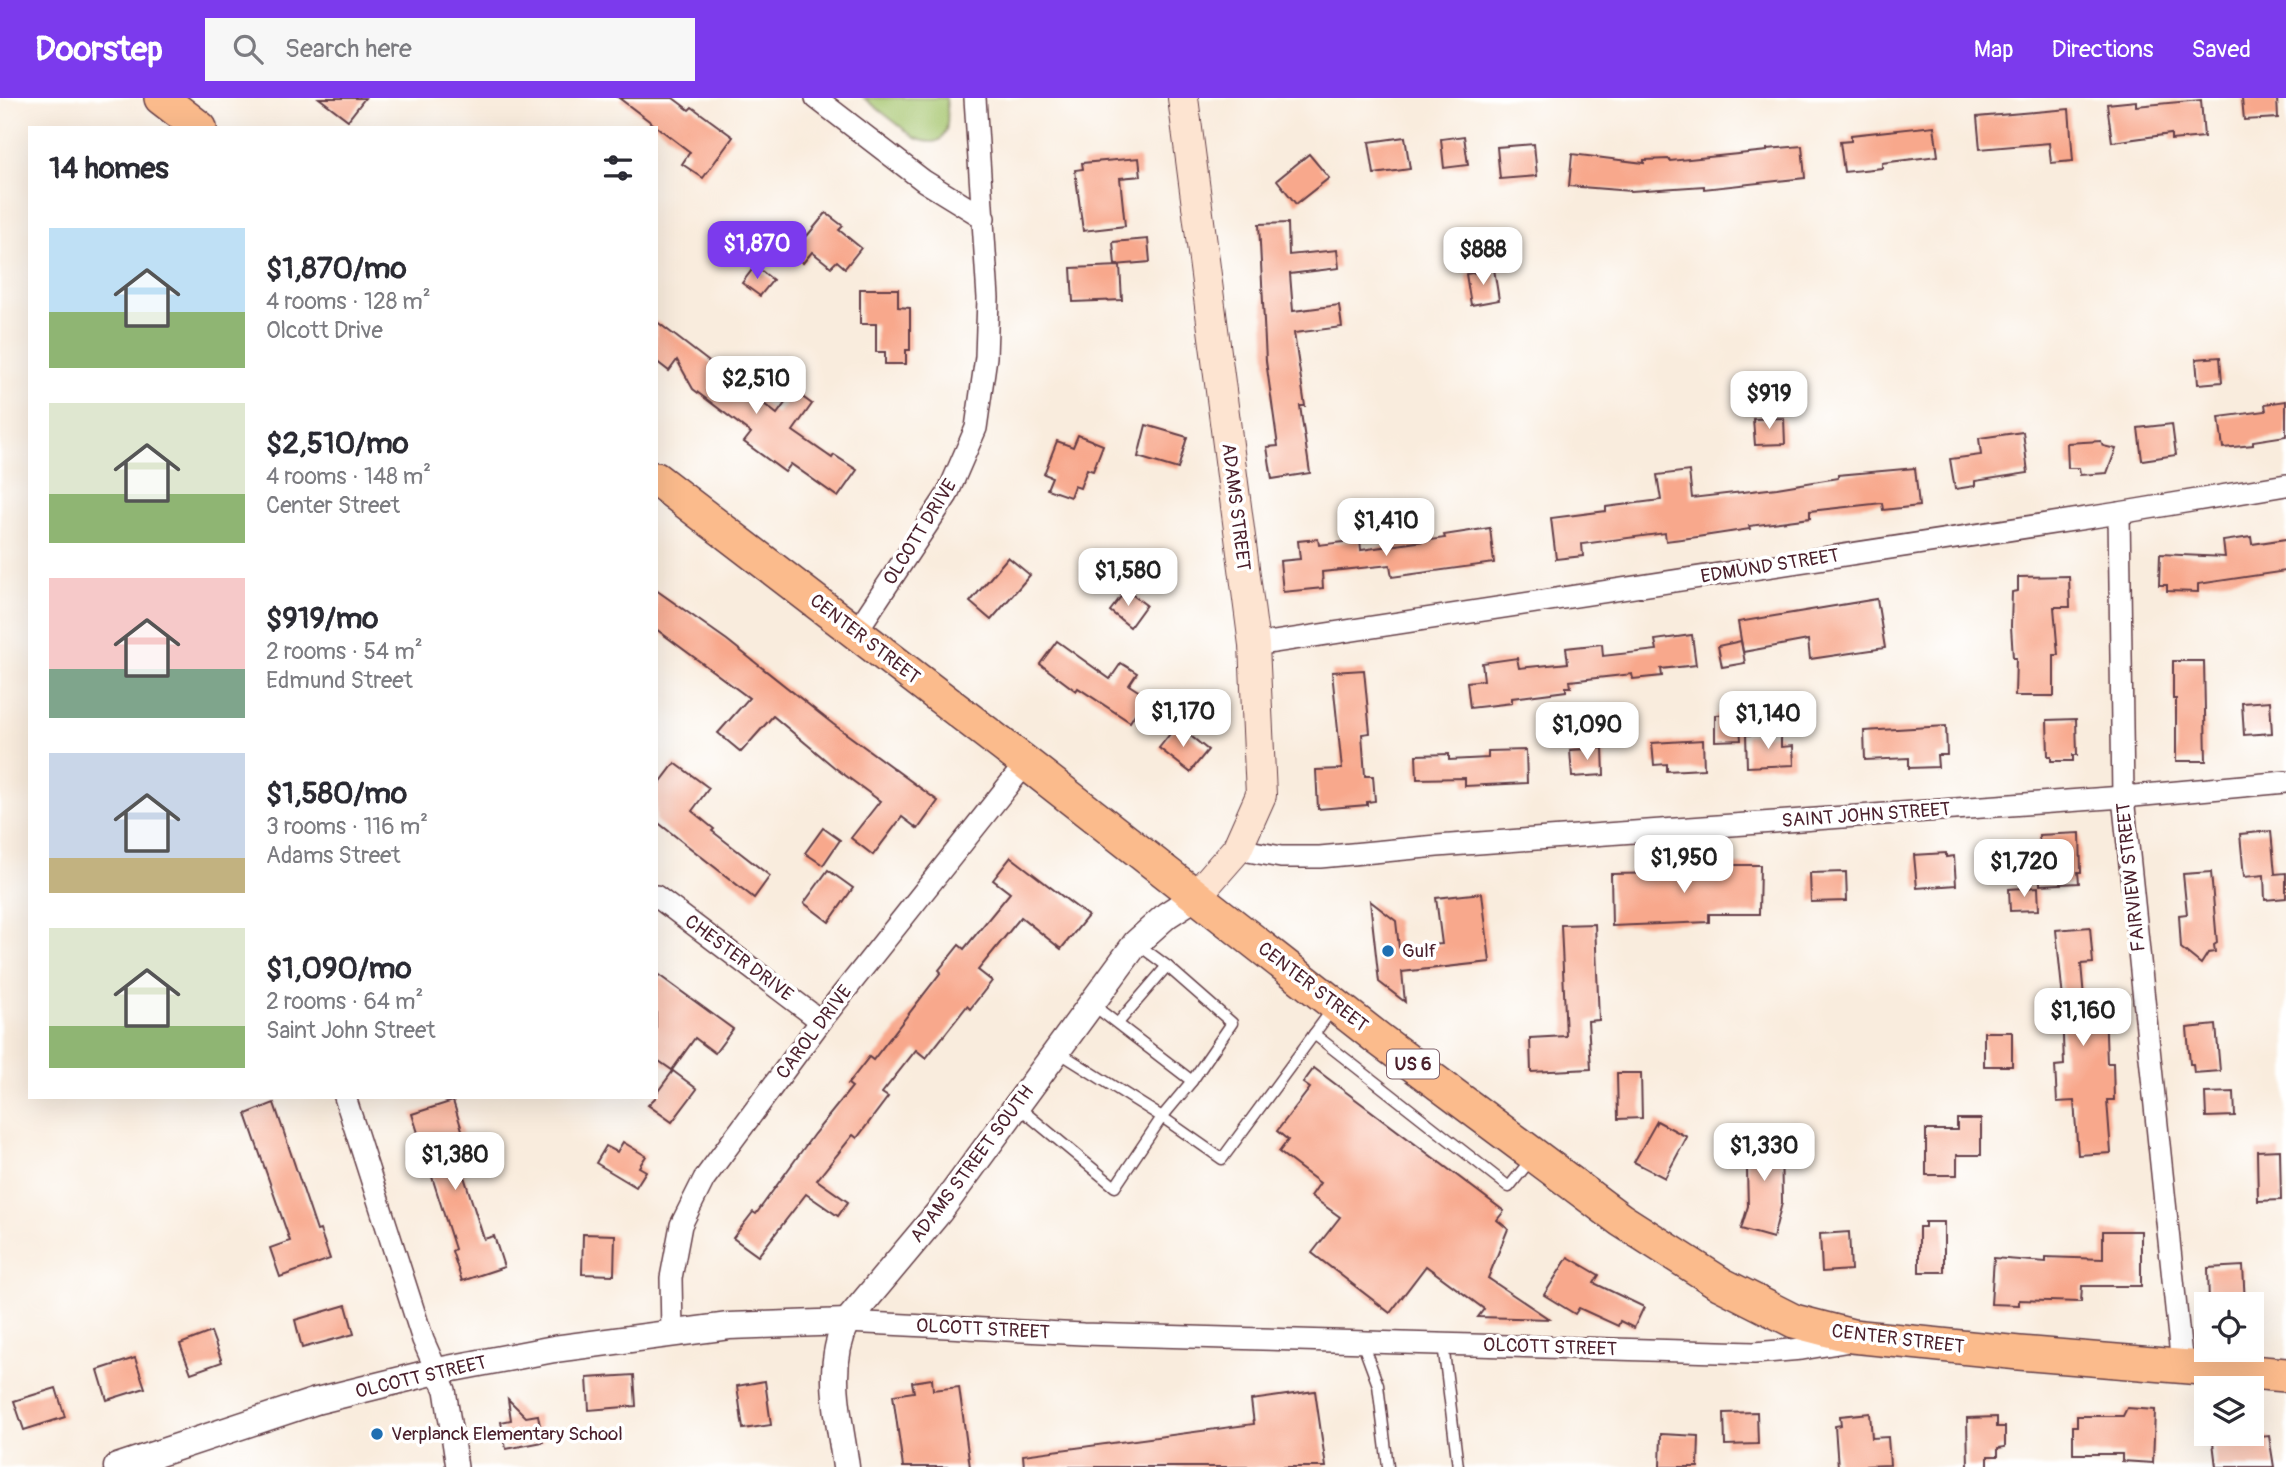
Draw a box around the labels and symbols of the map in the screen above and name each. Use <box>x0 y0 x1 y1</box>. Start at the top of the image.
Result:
pin: $1,870 <box>700 222 814 281</box>
pin: $888 <box>1442 228 1524 287</box>
pin: $2,510 <box>699 356 813 416</box>
pin: $919 <box>1728 372 1810 431</box>
street label: ADAMS STREET <box>1216 442 1256 572</box>
street label: OLCOTT DRIVE <box>878 474 962 589</box>
pin: $1,410 <box>1329 498 1443 558</box>
street label: EDMUND STREET <box>1699 543 1841 589</box>
pin: $1,580 <box>1071 548 1185 608</box>
street label: CENTER STREET <box>805 589 925 689</box>
pin: $1,170 <box>1126 690 1240 749</box>
pin: $1,140 <box>1711 692 1825 751</box>
pin: $1,090 <box>1530 702 1644 762</box>
street label: SAINT JOHN STREET <box>1781 797 1951 833</box>
street label: FAIRVIEW STREET <box>2111 801 2151 953</box>
pin: $1,950 <box>1627 836 1741 895</box>
pin: $1,720 <box>1967 840 2081 899</box>
street label: CHESTER DRIVE <box>680 909 798 1007</box>
street label: CENTER STREET <box>1253 937 1373 1037</box>
place label: Gulf <box>1402 939 1437 963</box>
marker: Gulf <box>1380 943 1396 959</box>
street label: CAROL DRIVE <box>771 980 857 1084</box>
pin: $1,160 <box>2026 988 2140 1048</box>
road number: US 6 <box>1387 1049 1439 1079</box>
street label: ADAMS STREET SOUTH <box>905 1081 1039 1247</box>
pin: $1,330 <box>1707 1124 1821 1183</box>
pin: $1,380 <box>398 1132 512 1192</box>
street label: OLCOTT STREET <box>915 1314 1051 1344</box>
street label: CENTER STREET <box>1830 1319 1966 1359</box>
street label: OLCOTT STREET <box>1483 1333 1617 1361</box>
street label: OLCOTT STREET <box>353 1350 489 1404</box>
place label: Verplanck Elementary School <box>391 1422 623 1446</box>
marker: Verplanck Elementary School <box>369 1426 385 1442</box>

